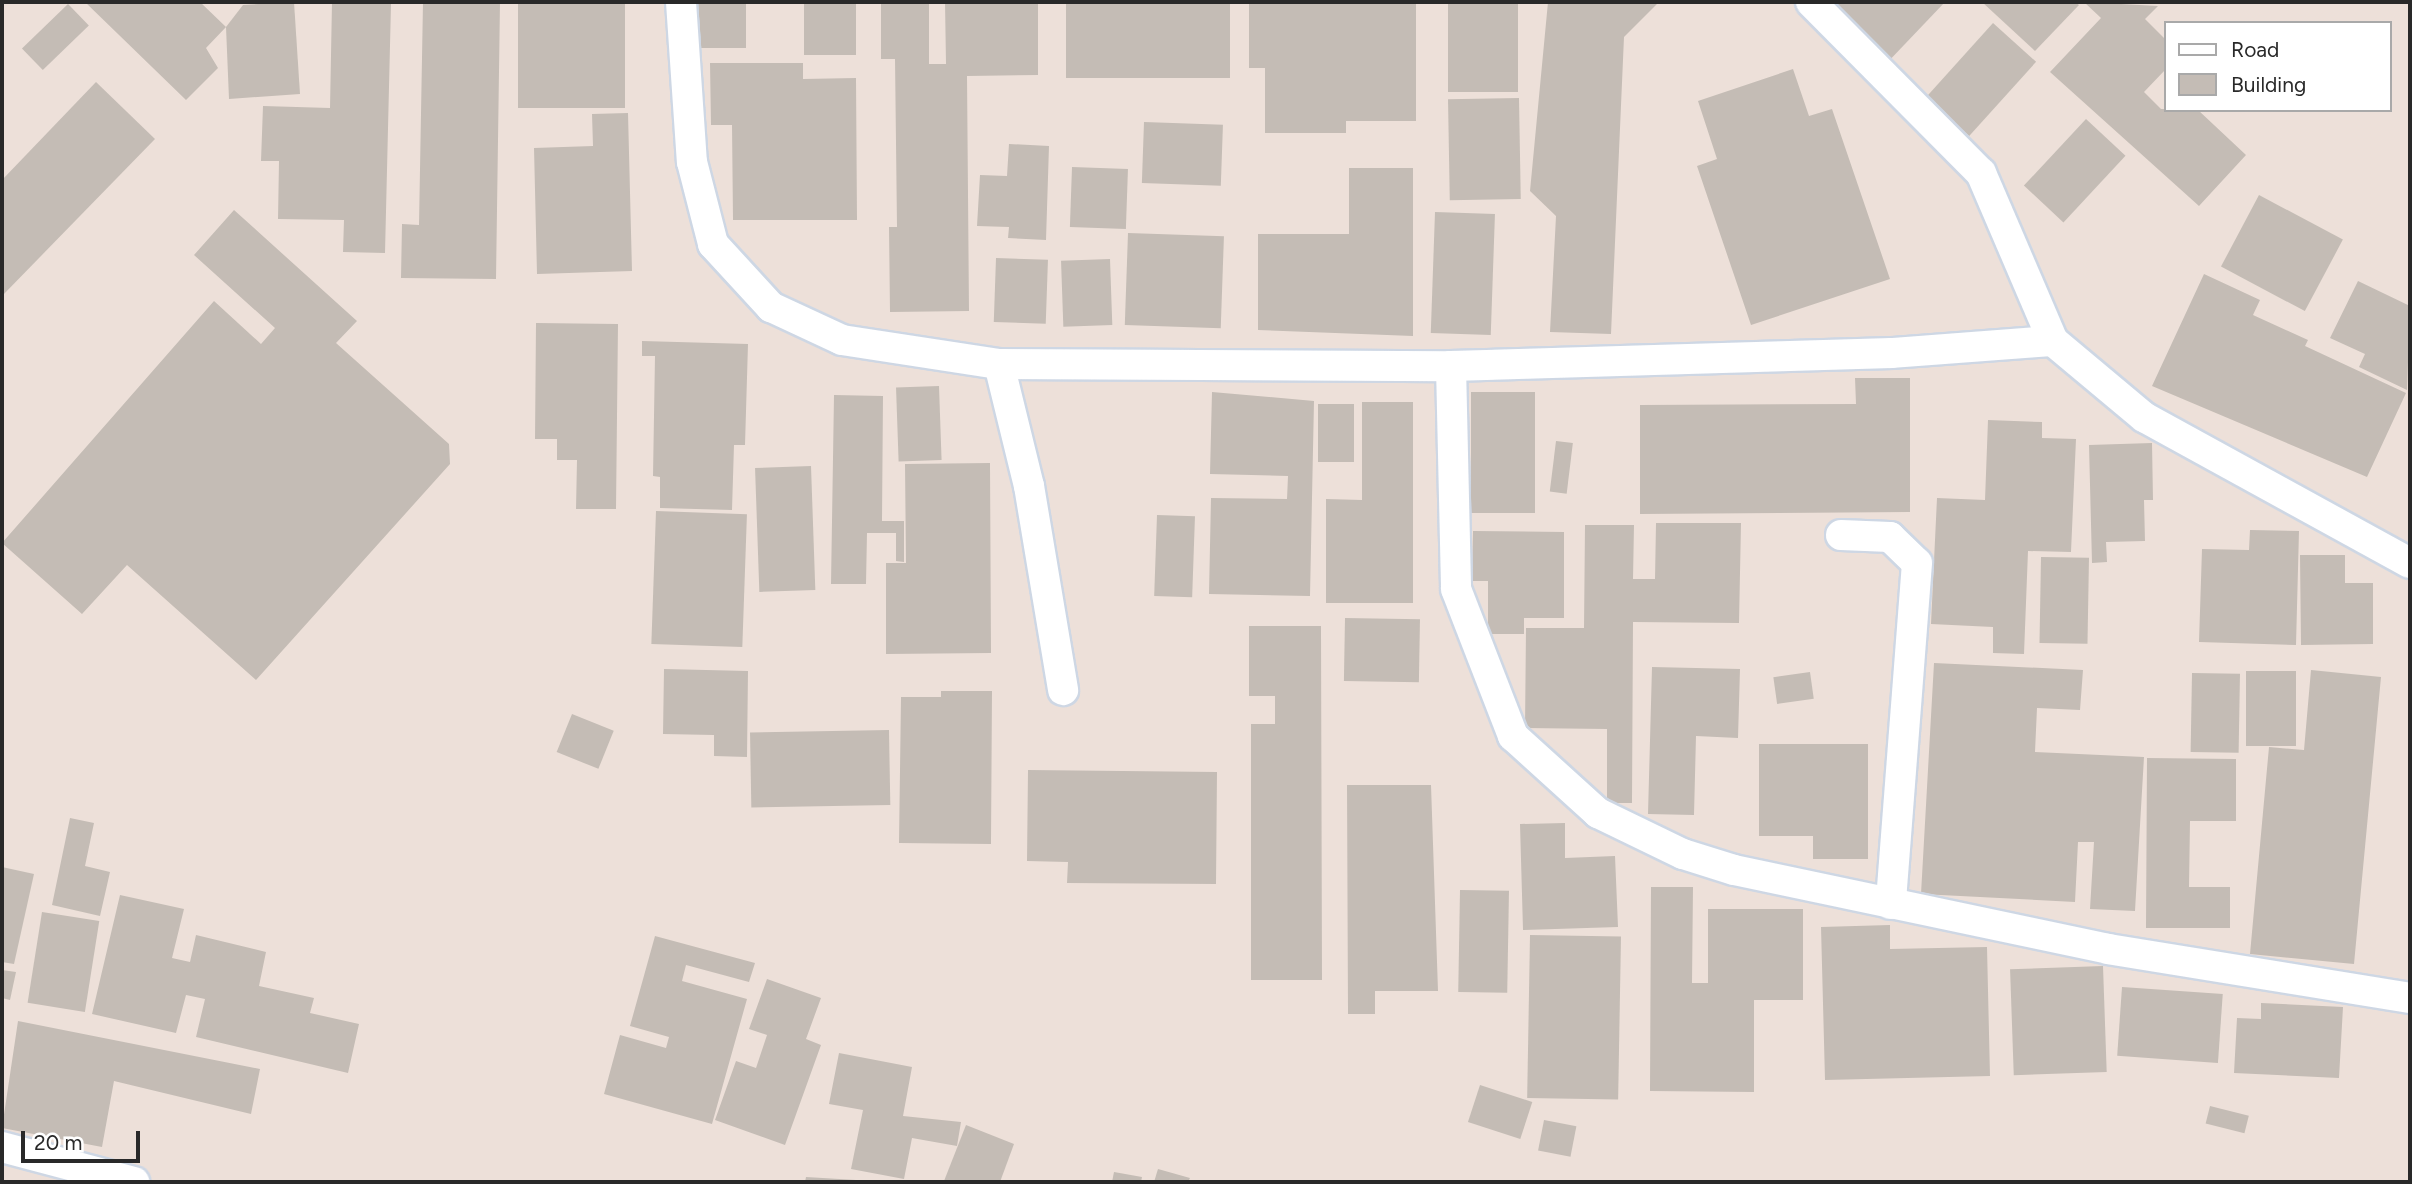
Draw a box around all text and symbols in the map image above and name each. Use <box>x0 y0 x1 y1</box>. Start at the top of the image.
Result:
legend <box>2164 21 2391 112</box>
text: Road <box>2231 37 2279 62</box>
text: Building <box>2231 72 2306 97</box>
scale bar <box>24 1118 144 1162</box>
text: 20 m <box>34 1130 82 1155</box>

